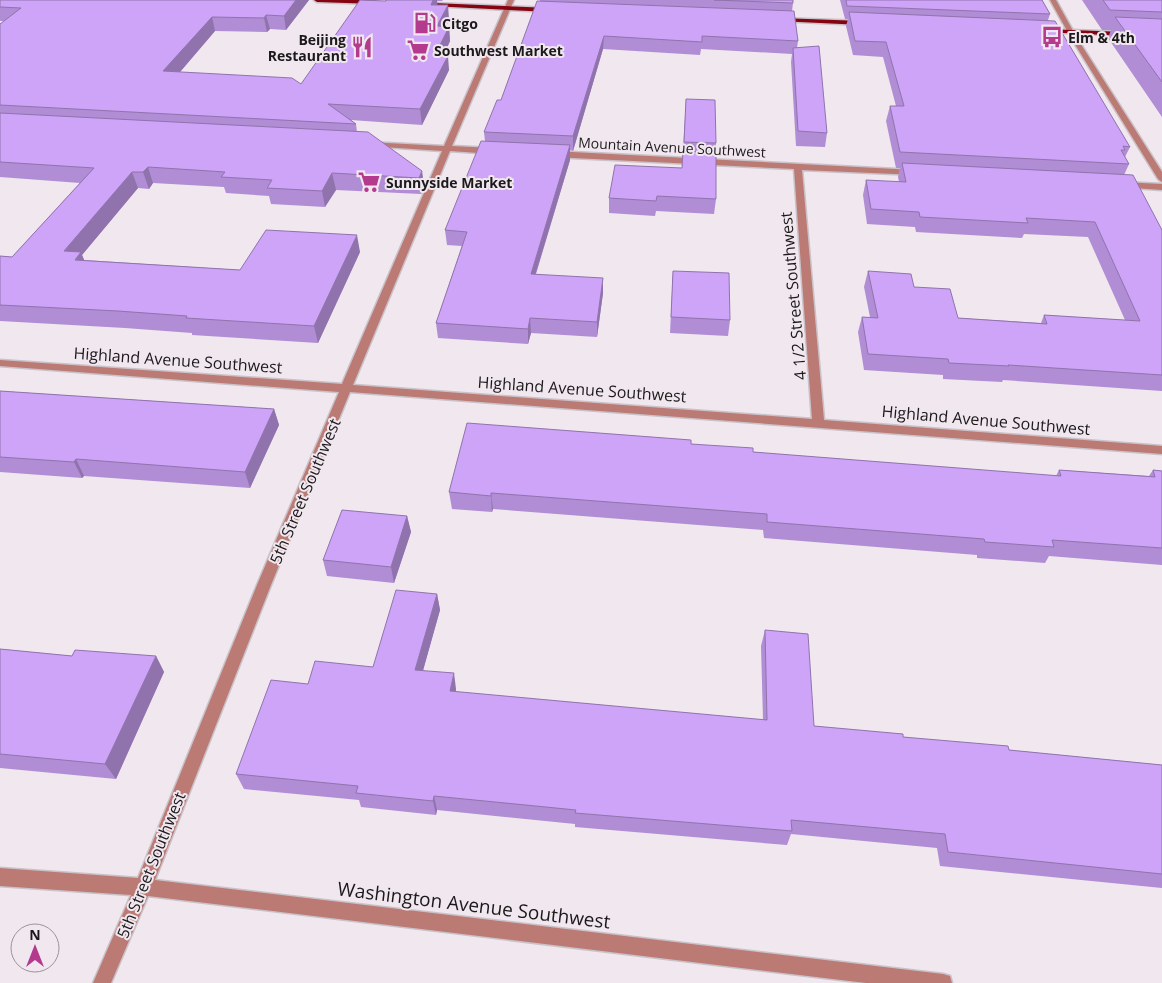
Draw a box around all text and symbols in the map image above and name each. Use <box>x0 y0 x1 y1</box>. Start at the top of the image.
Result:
fuel station icon: Citgo <box>412 10 438 36</box>
place label: Citgo <box>442 14 478 33</box>
bus stop icon: Elm & 4th <box>1039 24 1065 50</box>
place label: Elm & 4th <box>1068 28 1135 47</box>
place label: Beijing Restaurant <box>268 30 346 65</box>
restaurant icon: Beijing Restaurant <box>349 34 375 60</box>
supermarket icon: Southwest Market <box>405 37 431 63</box>
place label: Southwest Market <box>434 41 563 60</box>
street label: Mountain Avenue Southwest <box>578 133 766 161</box>
supermarket icon: Sunnyside Market <box>356 169 382 195</box>
place label: Sunnyside Market <box>386 173 512 192</box>
street label: 4 1/2 Street Southwest <box>775 211 811 381</box>
street label: Highland Avenue Southwest <box>73 342 283 378</box>
street label: Highland Avenue Southwest <box>477 371 687 407</box>
street label: Highland Avenue Southwest <box>881 400 1092 440</box>
street label: 5th Street Southwest <box>264 415 346 567</box>
street label: 5th Street Southwest <box>112 788 191 941</box>
street label: Washington Avenue Southwest <box>336 875 612 935</box>
north arrow <box>10 923 60 973</box>
text: N <box>29 925 41 944</box>

